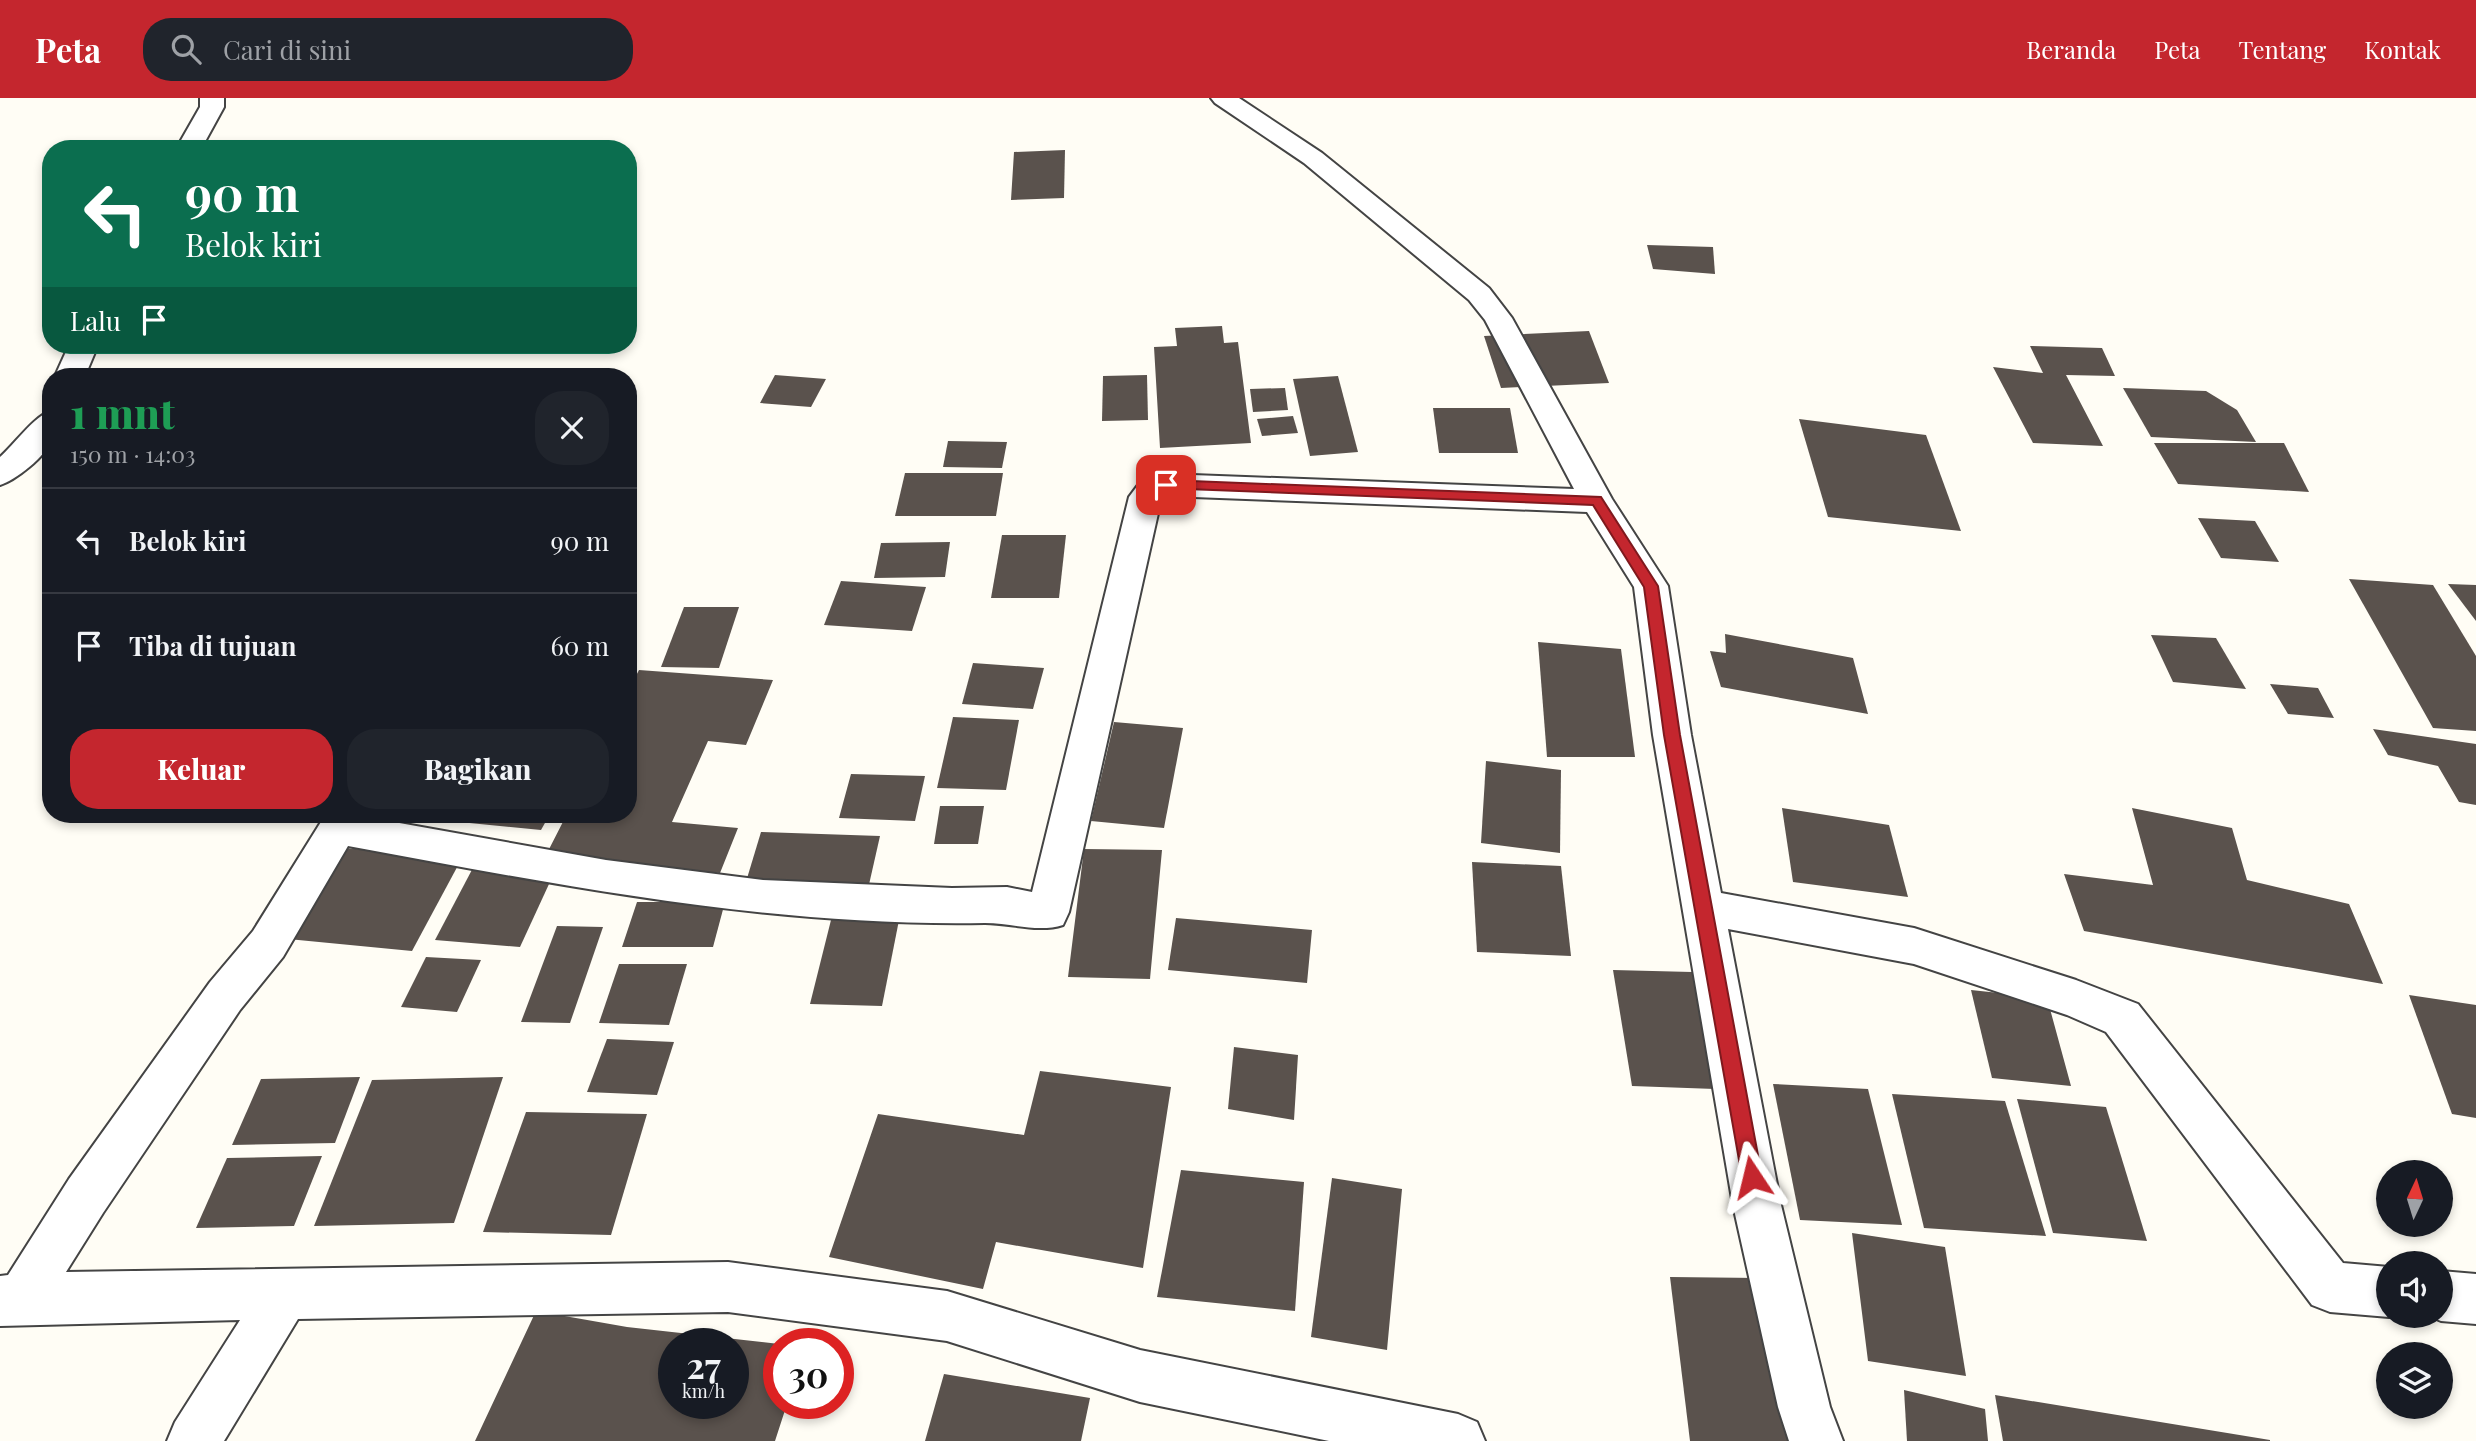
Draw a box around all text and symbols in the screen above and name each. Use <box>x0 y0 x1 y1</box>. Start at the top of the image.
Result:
search box <box>143 18 633 81</box>
text: Peta <box>35 27 101 71</box>
icon: search <box>167 30 205 68</box>
text: Cari di sini <box>223 32 351 67</box>
text: Beranda <box>2026 33 2116 65</box>
text: Peta <box>2154 33 2201 65</box>
text: Tentang <box>2239 33 2326 65</box>
text: Kontak <box>2364 33 2441 65</box>
text: 90 m <box>185 159 299 224</box>
icon: left <box>70 168 161 259</box>
text: Belok kiri <box>185 222 322 265</box>
icon: arrive <box>135 301 173 339</box>
text: Lalu <box>70 303 121 338</box>
text: 1 mnt <box>70 384 175 440</box>
button: close <box>535 391 609 465</box>
text: 150 m · 14:03 <box>70 438 195 469</box>
pin <box>1136 455 1196 515</box>
icon: arrive <box>1147 466 1185 504</box>
icon: left <box>70 522 108 560</box>
text: Belok kiri <box>129 523 246 558</box>
text: 90 m <box>551 523 609 558</box>
icon: arrive <box>70 627 108 665</box>
text: Tiba di tujuan <box>129 628 297 663</box>
text: 60 m <box>550 628 609 663</box>
button: Keluar <box>70 729 333 809</box>
button: Bagikan <box>347 729 609 809</box>
position arrow <box>1715 1140 1789 1214</box>
north arrow <box>2376 1160 2454 1237</box>
map controls <box>2376 1160 2453 1419</box>
button: sound <box>2376 1251 2453 1328</box>
speed limit sign: 30 <box>763 1328 854 1419</box>
text: 27 <box>686 1341 721 1388</box>
button: layers <box>2376 1342 2453 1419</box>
text: km/h <box>682 1379 725 1403</box>

